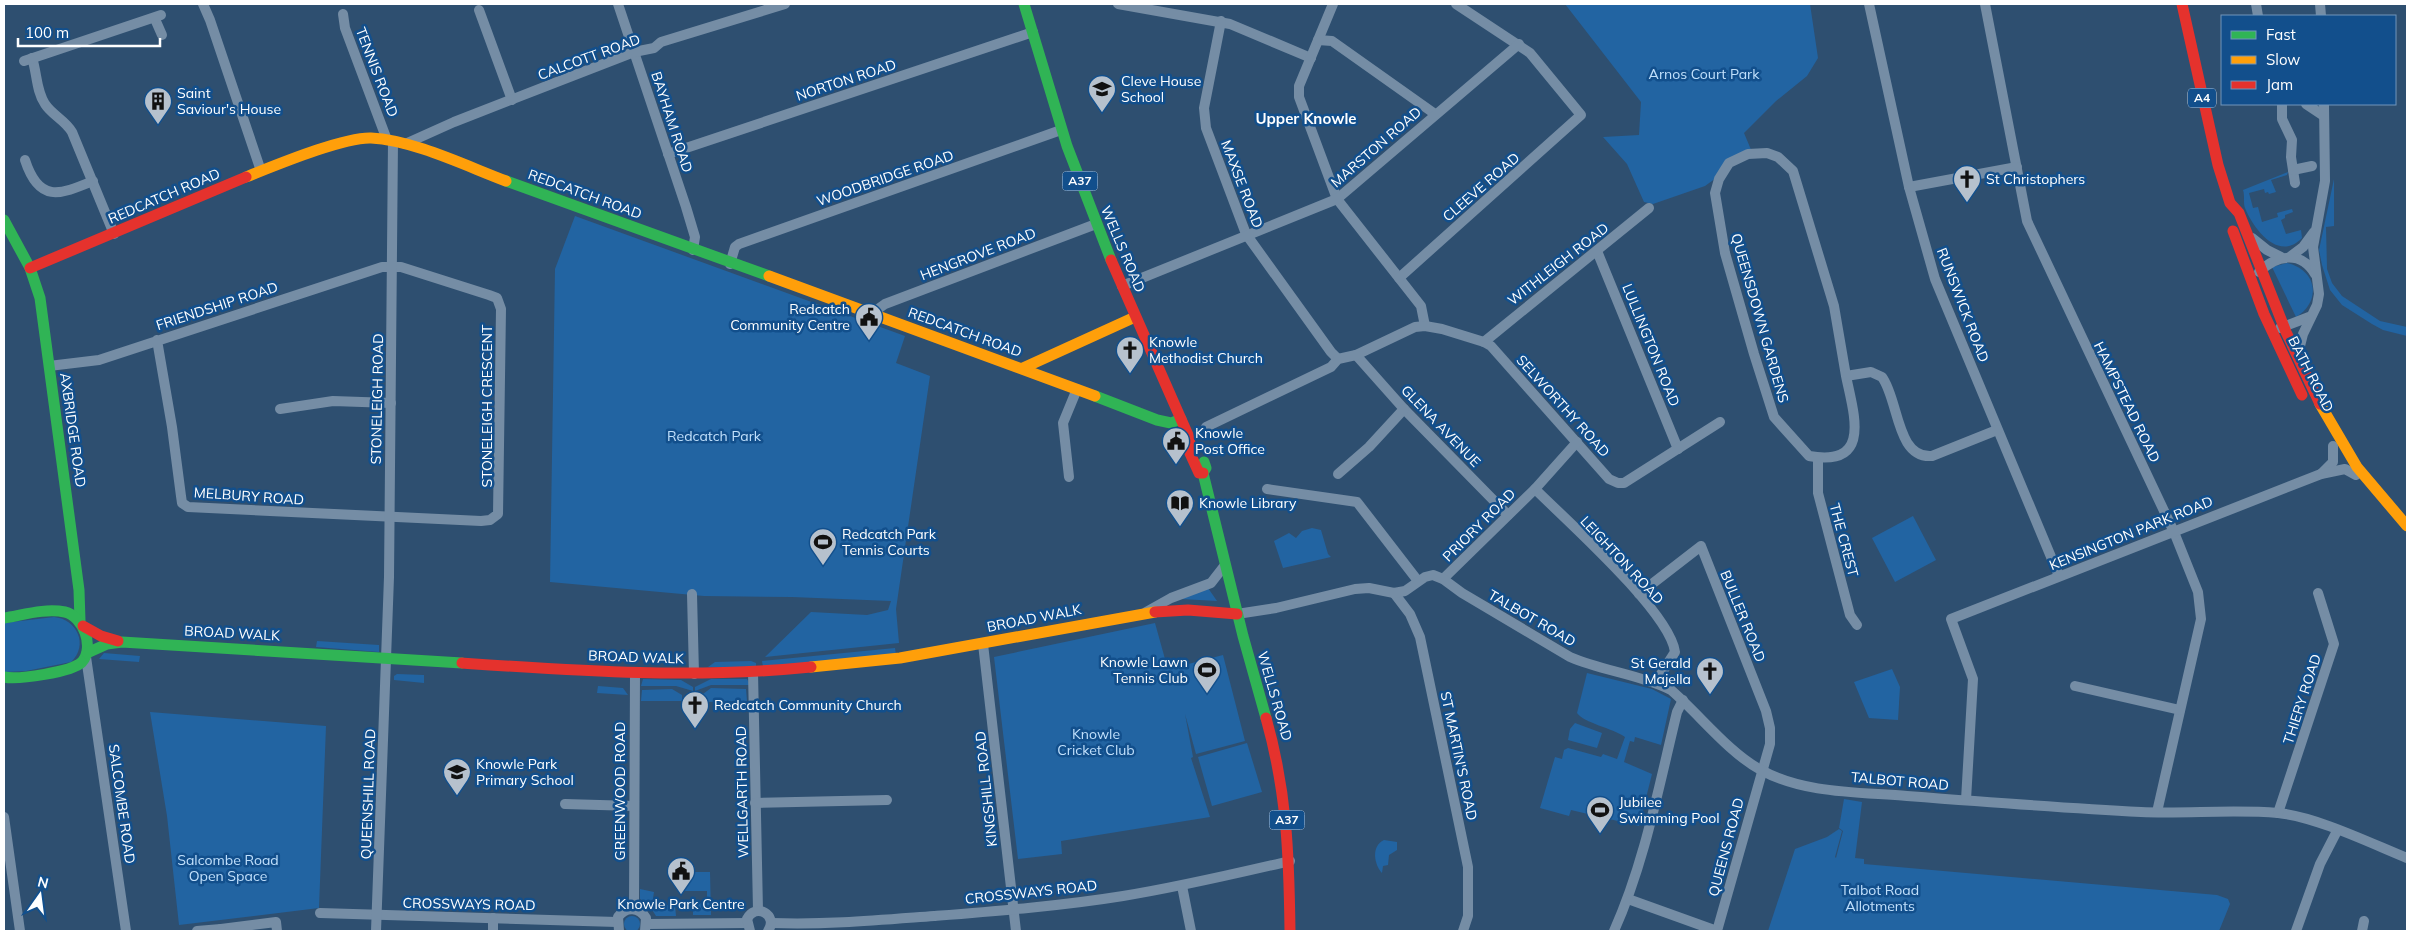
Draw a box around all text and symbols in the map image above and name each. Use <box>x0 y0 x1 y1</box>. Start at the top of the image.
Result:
scale bar <box>18 15 160 47</box>
legend <box>2221 15 2396 105</box>
text: 100 m <box>25 23 69 42</box>
street label: TENNIS ROAD <box>352 25 402 119</box>
text: Fast <box>2266 25 2296 44</box>
street label: CALCOTT ROAD <box>535 30 643 84</box>
text: Slow <box>2266 50 2300 69</box>
street label: NORTON ROAD <box>794 55 898 105</box>
park label: Arnos Court Park <box>1649 65 1760 83</box>
street label: BAYHAM ROAD <box>647 69 697 175</box>
place label: Cleve House School <box>1121 72 1201 106</box>
school or university icon: Cleve House School <box>1087 74 1117 113</box>
text: Jam <box>2266 75 2293 94</box>
place label: Saint Saviour's House <box>177 84 281 118</box>
building icon: Saint Saviour's House <box>143 86 173 125</box>
road number: A4 <box>2188 89 2216 108</box>
street label: MARSTON ROAD <box>1327 103 1425 191</box>
district label: Upper Knowle <box>1255 109 1357 128</box>
street label: MAXSE ROAD <box>1217 138 1267 230</box>
street label: WOODBRIDGE ROAD <box>814 146 956 210</box>
street label: CLEEVE ROAD <box>1439 149 1523 225</box>
street label: REDCATCH ROAD <box>105 164 223 228</box>
church icon: St Christophers <box>1952 164 1982 203</box>
street label: REDCATCH ROAD <box>526 165 644 223</box>
place label: St Christophers <box>1986 170 2085 188</box>
road number: A37 <box>1062 172 1098 190</box>
street label: WELLS ROAD <box>1097 203 1149 295</box>
street label: WITHLEIGH ROAD <box>1504 219 1612 309</box>
street label: HENGROVE ROAD <box>918 224 1038 284</box>
street label: QUEENSDOWN GARDENS <box>1727 231 1793 405</box>
street label: RUNSWICK ROAD <box>1933 245 1993 365</box>
street label: FRIENDSHIP ROAD <box>154 278 280 334</box>
street label: LULLINGTON ROAD <box>1618 281 1684 409</box>
place label: Redcatch Community Centre <box>730 300 850 334</box>
public building icon: Redcatch Community Centre <box>854 302 884 341</box>
street label: REDCATCH ROAD <box>906 303 1024 361</box>
street label: STONELEIGH CRESCENT <box>478 324 496 487</box>
street label: STONELEIGH ROAD <box>367 333 387 465</box>
place label: Knowle Methodist Church <box>1149 333 1263 367</box>
street label: BATH ROAD <box>2284 333 2338 415</box>
church icon: Knowle Methodist Church <box>1115 335 1145 374</box>
street label: HAMPSTEAD ROAD <box>2090 338 2164 466</box>
street label: SELWORTHY ROAD <box>1512 351 1614 461</box>
street label: AXBRIDGE ROAD <box>56 372 90 488</box>
street label: GLENA AVENUE <box>1397 381 1485 471</box>
place label: Knowle Post Office <box>1195 424 1265 458</box>
public building icon: Knowle Post Office <box>1161 426 1191 465</box>
park label: Redcatch Park <box>667 427 762 445</box>
street label: MELBURY ROAD <box>193 483 305 509</box>
street label: PRIORY ROAD <box>1439 485 1519 565</box>
library icon: Knowle Library <box>1165 488 1195 527</box>
street label: KENSINGTON PARK ROAD <box>2047 492 2215 574</box>
place label: Knowle Library <box>1199 494 1297 512</box>
street label: THE CREST <box>1826 501 1863 579</box>
street label: LEIGHTON ROAD <box>1576 512 1668 608</box>
place label: Redcatch Park Tennis Courts <box>842 525 937 559</box>
sports icon: Redcatch Park Tennis Courts <box>808 527 838 566</box>
street label: BULLER ROAD <box>1716 567 1770 665</box>
street label: TALBOT ROAD <box>1485 586 1579 650</box>
street label: BROAD WALK <box>985 600 1084 636</box>
street label: BROAD WALK <box>184 622 281 645</box>
street label: BROAD WALK <box>588 646 685 668</box>
street label: WELLS ROAD <box>1254 649 1296 743</box>
street label: THIERY ROAD <box>2279 652 2325 746</box>
place label: Knowle Lawn Tennis Club <box>1100 653 1188 687</box>
place label: St Gerald Majella <box>1631 654 1691 688</box>
sports icon: Knowle Lawn Tennis Club <box>1192 655 1222 694</box>
church icon: St Gerald Majella <box>1695 656 1725 695</box>
church icon: Redcatch Community Church <box>680 690 710 729</box>
street label: ST MARTIN'S ROAD <box>1437 690 1481 822</box>
place label: Redcatch Community Church <box>714 696 902 714</box>
street label: GREENWOOD ROAD <box>611 722 629 860</box>
park label: Knowle Cricket Club <box>1057 725 1135 759</box>
street label: WELLGARTH ROAD <box>732 726 752 858</box>
street label: QUEENSHILL ROAD <box>357 728 379 860</box>
street label: KINGSHILL ROAD <box>971 730 1001 848</box>
street label: SALCOMBE ROAD <box>105 743 139 865</box>
place label: Knowle Park Primary School <box>476 755 574 789</box>
school or university icon: Knowle Park Primary School <box>442 757 472 796</box>
street label: TALBOT ROAD <box>1850 768 1950 794</box>
place label: Jubilee Swimming Pool <box>1619 793 1719 827</box>
sports icon: Jubilee Swimming Pool <box>1585 795 1615 834</box>
street label: QUEENS ROAD <box>1704 796 1748 898</box>
road number: A37 <box>1270 810 1304 830</box>
park label: Salcombe Road Open Space <box>177 851 279 885</box>
public building icon: Knowle Park Centre <box>666 856 696 895</box>
north arrow <box>15 870 65 920</box>
text: N <box>36 872 50 892</box>
street label: CROSSWAYS ROAD <box>964 876 1098 908</box>
park label: Talbot Road Allotments <box>1841 881 1919 915</box>
street label: CROSSWAYS ROAD <box>402 894 536 914</box>
place label: Knowle Park Centre <box>617 895 745 913</box>

